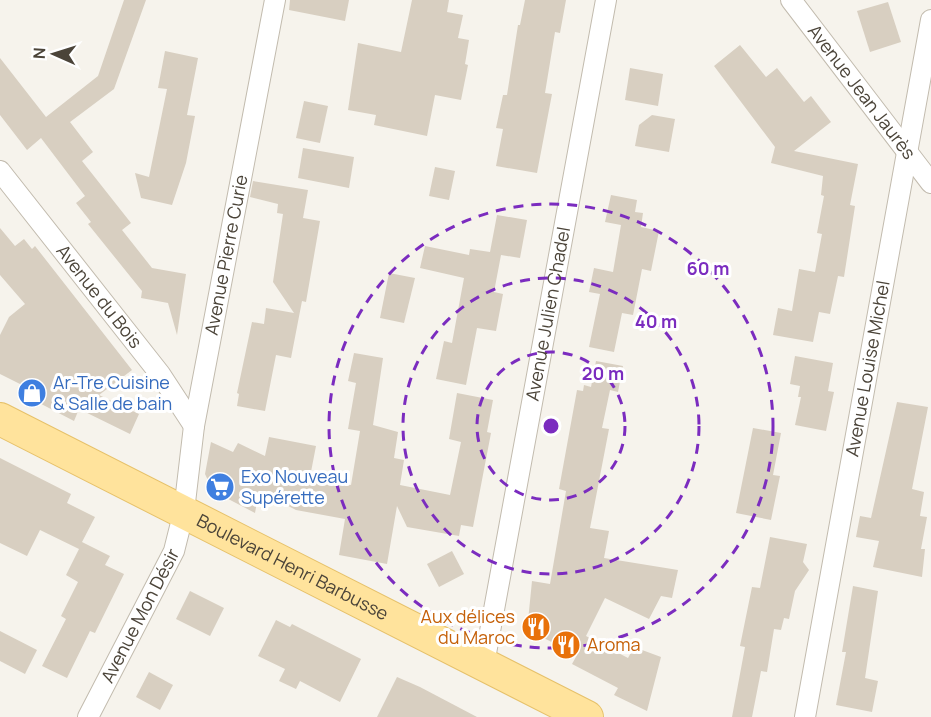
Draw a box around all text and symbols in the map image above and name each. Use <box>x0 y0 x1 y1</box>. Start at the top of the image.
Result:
street label: Avenue Jean Jaurès <box>803 19 922 164</box>
north arrow <box>24 24 84 84</box>
text: N <box>28 47 50 60</box>
street label: Avenue Pierre Curie <box>199 172 253 337</box>
street label: Avenue Julien Chadel <box>520 225 575 403</box>
street label: Avenue du Bois <box>52 239 148 353</box>
text: 60 m <box>687 256 729 280</box>
street label: Avenue Louise Michel <box>839 279 895 458</box>
text: 40 m <box>635 309 677 333</box>
text: 20 m <box>582 361 624 385</box>
place label: Ar-Tre Cuisine & Salle de bain <box>53 370 172 415</box>
shop icon: Ar-Tre Cuisine & Salle de bain <box>16 377 48 409</box>
centre of rings <box>541 416 561 436</box>
place label: Exo Nouveau Supérette <box>241 464 348 509</box>
supermarket icon: Exo Nouveau Supérette <box>204 471 236 503</box>
street label: Boulevard Henri Barbusse <box>193 508 393 625</box>
street label: Avenue Mon Désir <box>95 544 185 687</box>
place label: Aux délices du Maroc <box>421 604 515 649</box>
restaurant icon: Aux délices du Maroc <box>520 611 552 643</box>
restaurant icon: Aroma <box>550 629 582 661</box>
place label: Aroma <box>587 632 641 656</box>

